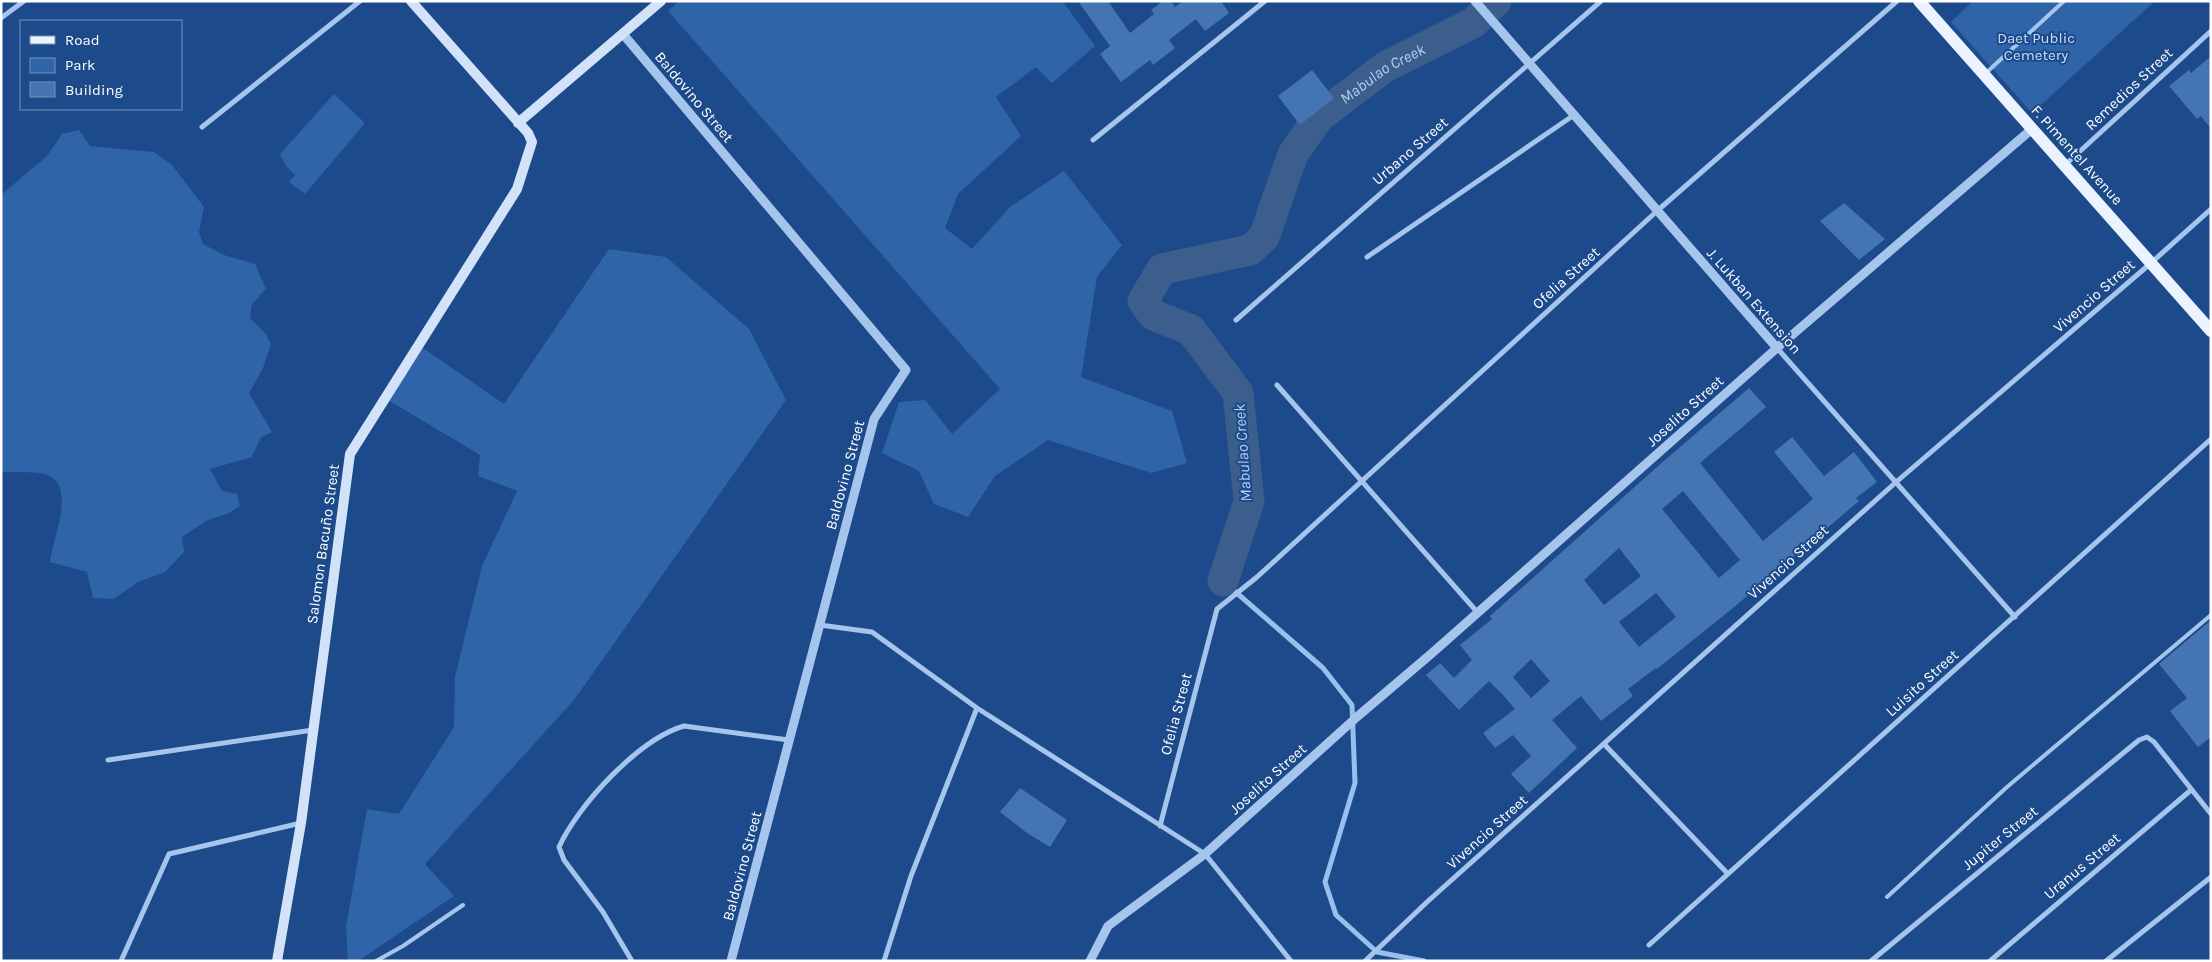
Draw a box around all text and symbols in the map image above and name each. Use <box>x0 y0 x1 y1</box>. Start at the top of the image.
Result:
legend <box>20 20 182 110</box>
park label: Daet Public Cemetery <box>1997 29 2075 64</box>
text: Road <box>65 31 100 49</box>
water label: Mabulao Creek <box>1336 39 1429 108</box>
street label: Remedios Street <box>2082 44 2177 134</box>
street label: Baldovino Street <box>651 48 737 146</box>
text: Park <box>65 56 95 74</box>
text: Building <box>65 81 123 99</box>
street label: F. Pimentel Avenue <box>2027 101 2127 209</box>
street label: Urbano Street <box>1368 113 1452 189</box>
street label: Ofelia Street <box>1529 243 1604 313</box>
street label: J. Lukban Extension <box>1703 244 1805 358</box>
street label: Vivencio Street <box>2049 255 2139 336</box>
street label: Joselito Street <box>1643 372 1727 450</box>
water label: Mabulao Creek <box>1230 403 1255 503</box>
street label: Baldovino Street <box>822 418 868 532</box>
street label: Salomon Bacuño Street <box>303 463 343 625</box>
street label: Vivencio Street <box>1744 521 1832 603</box>
street label: Luisito Street <box>1882 645 1962 720</box>
street label: Ofelia Street <box>1156 671 1196 757</box>
street label: Joselito Street <box>1226 740 1310 818</box>
street label: Vivencio Street <box>1443 791 1531 873</box>
street label: Jupiter Street <box>1959 802 2042 874</box>
street label: Baldovino Street <box>719 809 765 923</box>
street label: Uranus Street <box>2040 829 2124 903</box>

